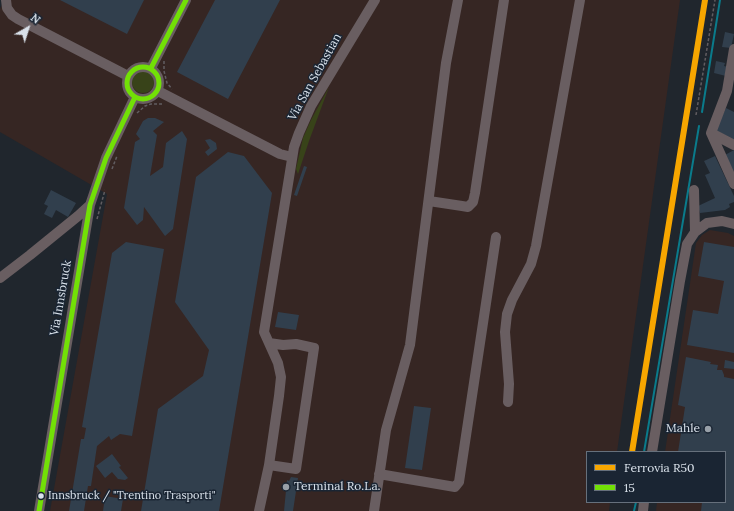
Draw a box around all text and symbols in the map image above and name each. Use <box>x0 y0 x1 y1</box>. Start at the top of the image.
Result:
north arrow <box>8 8 48 48</box>
text: N <box>28 11 43 27</box>
street label: Via San Sebastian <box>285 31 345 123</box>
street label: Via Innsbruck <box>47 259 75 337</box>
place label: Mahle <box>666 422 700 436</box>
marker: Mahle <box>703 424 713 434</box>
legend <box>586 451 726 503</box>
text: Ferrovia R50 <box>624 460 694 475</box>
place label: Terminal Ro.La. <box>294 480 381 494</box>
text: 15 <box>624 480 635 495</box>
marker: Terminal Ro.La. <box>281 482 291 492</box>
place label: Innsbruck / "Trentino Trasporti" <box>48 489 215 503</box>
marker: Innsbruck / "Trentino Trasporti" <box>36 491 46 501</box>

